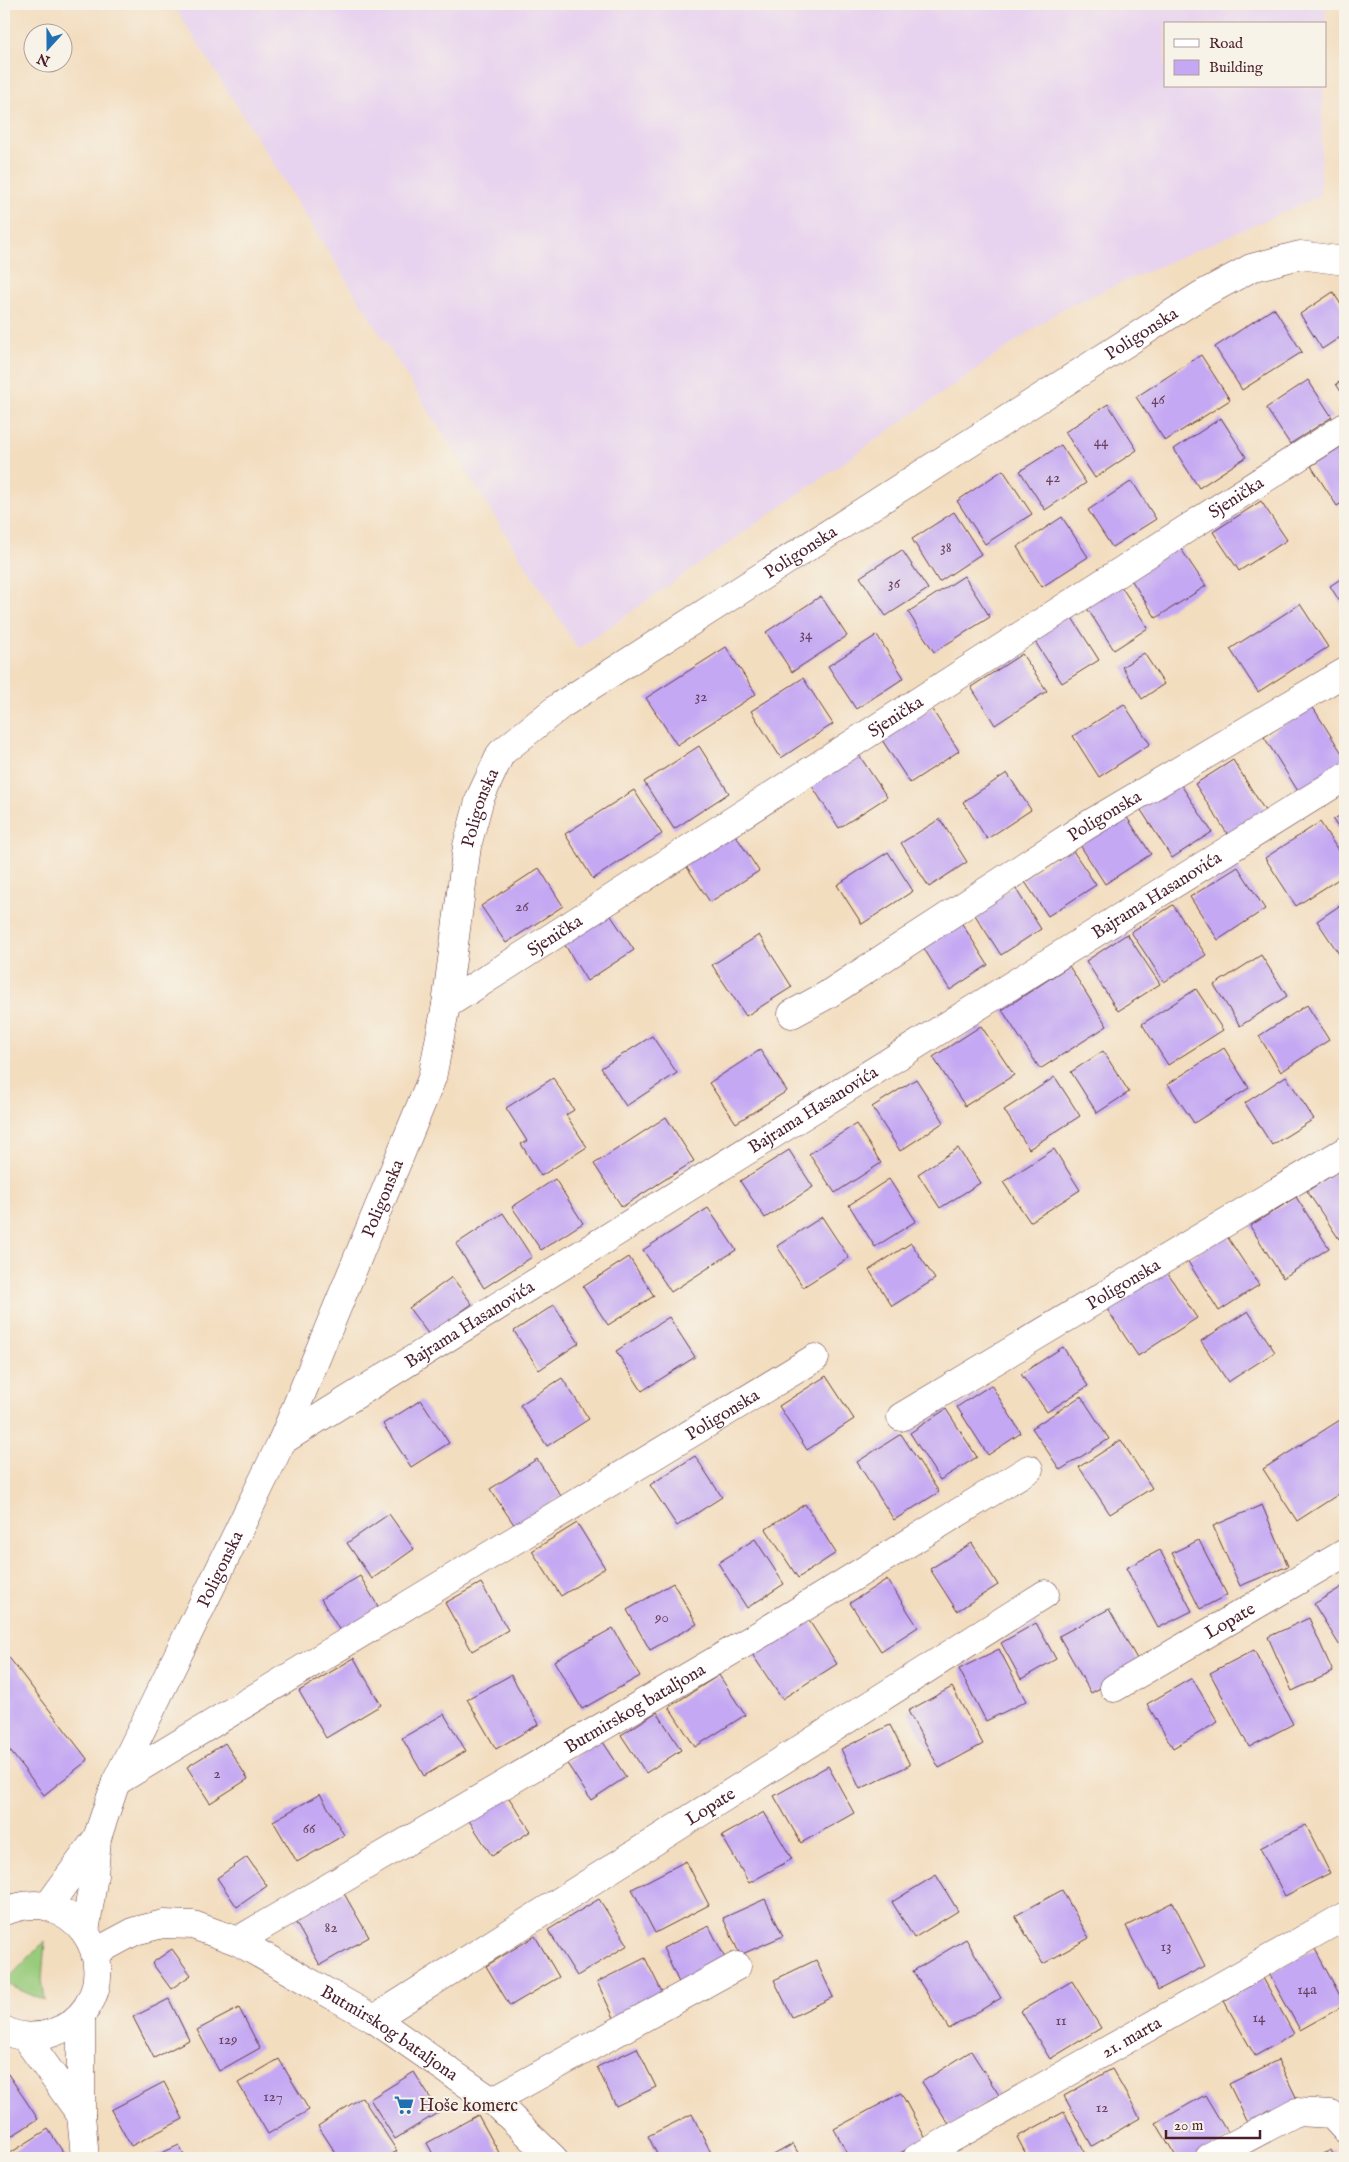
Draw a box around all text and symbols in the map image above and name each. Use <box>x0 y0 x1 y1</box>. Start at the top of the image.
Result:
north arrow <box>22 22 72 72</box>
legend <box>1164 22 1326 88</box>
text: Road <box>1209 34 1244 53</box>
text: N <box>35 49 54 70</box>
text: Building <box>1209 58 1264 77</box>
street label: Poligonska <box>1101 303 1183 366</box>
house number: 46 <box>1151 390 1166 409</box>
house number: 44 <box>1094 432 1109 451</box>
house number: 42 <box>1046 468 1060 487</box>
street label: Sjenička <box>1205 472 1269 525</box>
street label: Poligonska <box>760 521 842 585</box>
house number: 38 <box>940 538 952 557</box>
house number: 36 <box>888 574 901 593</box>
house number: 34 <box>800 625 813 644</box>
house number: 32 <box>695 687 707 706</box>
street label: Sjenička <box>864 691 928 744</box>
street label: Poligonska <box>457 765 505 850</box>
street label: Poligonska <box>1064 786 1146 848</box>
street label: Bajrama Hasanovića <box>1088 847 1227 945</box>
house number: 26 <box>515 897 529 916</box>
street label: Sjenička <box>523 910 587 963</box>
street label: Bajrama Hasanovića <box>745 1061 883 1160</box>
street label: Poligonska <box>357 1156 410 1241</box>
street label: Poligonska <box>1083 1254 1165 1316</box>
street label: Bajrama Hasanovića <box>401 1276 540 1374</box>
street label: Poligonska <box>682 1384 764 1447</box>
street label: Poligonska <box>193 1527 250 1612</box>
street label: Lopate <box>1201 1598 1260 1645</box>
house number: 90 <box>654 1608 669 1627</box>
street label: Butmirskog bataljona <box>561 1659 710 1759</box>
house number: 2 <box>213 1764 221 1783</box>
street label: Lopate <box>682 1783 740 1832</box>
house number: 66 <box>303 1819 316 1838</box>
house number: 82 <box>325 1918 337 1937</box>
house number: 13 <box>1160 1937 1172 1956</box>
house number: 14a <box>1297 1980 1317 1999</box>
street label: Butmirskog bataljona <box>316 1981 462 2087</box>
house number: 14 <box>1253 2008 1266 2027</box>
house number: 11 <box>1055 2011 1067 2030</box>
street label: 21. marta <box>1098 2012 1166 2064</box>
house number: 129 <box>218 2030 238 2049</box>
house number: 127 <box>263 2087 283 2106</box>
supermarket icon: Hoše komerc <box>393 2094 415 2116</box>
place label: Hoše komerc <box>419 2095 518 2118</box>
house number: 12 <box>1096 2098 1108 2117</box>
scale bar <box>1166 2107 1260 2139</box>
text: 20 m <box>1174 2116 1204 2135</box>

